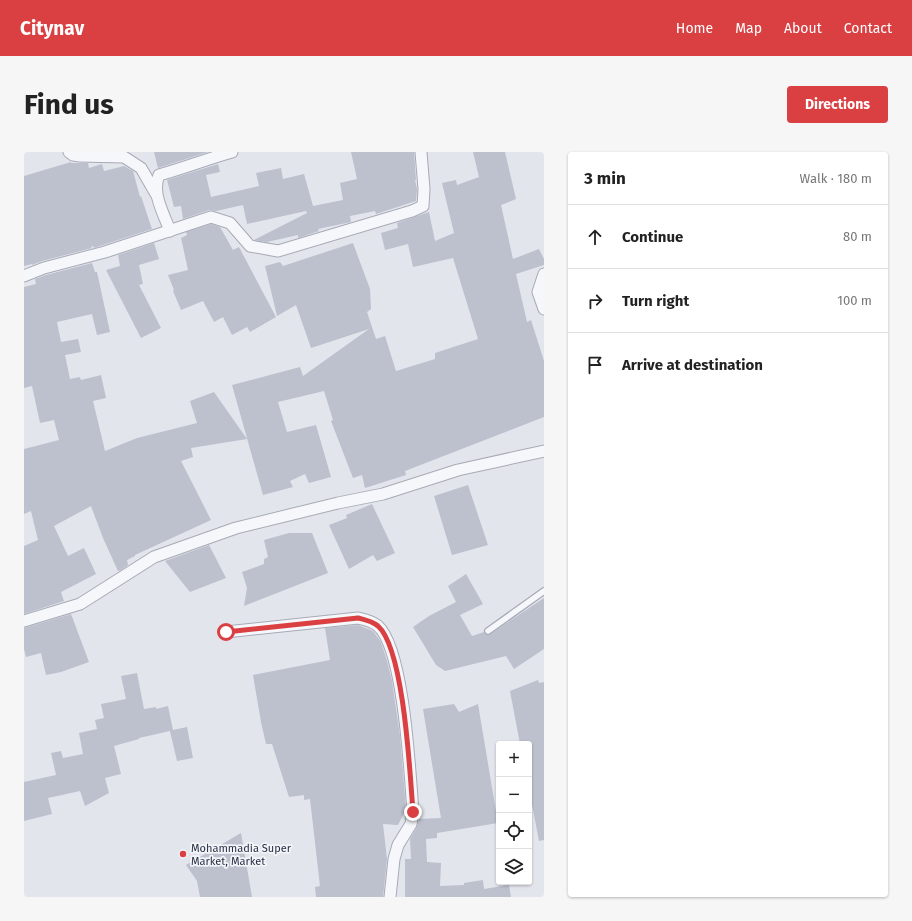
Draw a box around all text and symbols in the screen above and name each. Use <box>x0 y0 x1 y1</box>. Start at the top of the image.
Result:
text: Citynav <box>20 17 84 40</box>
text: Home <box>676 20 713 37</box>
text: Map <box>735 20 762 37</box>
text: About <box>784 20 822 37</box>
text: Contact <box>844 20 892 37</box>
button: Directions <box>787 86 888 123</box>
text: Find us <box>24 88 114 121</box>
text: 3 min <box>584 168 626 189</box>
text: Walk · 180 m <box>800 171 872 186</box>
icon: ahead <box>584 226 606 248</box>
text: Continue <box>622 228 683 246</box>
text: 80 m <box>843 229 872 244</box>
icon: right <box>584 290 606 312</box>
text: Turn right <box>622 292 689 310</box>
text: 100 m <box>837 293 872 308</box>
icon: arrive <box>584 354 606 376</box>
text: Arrive at destination <box>622 356 763 374</box>
route start <box>217 623 235 641</box>
map controls <box>496 741 532 885</box>
button: + <box>496 741 532 777</box>
button: − <box>496 777 532 813</box>
route end <box>404 803 422 821</box>
button: locate <box>496 813 532 849</box>
place label: Mohammadia Super Market, Market <box>191 842 292 868</box>
marker: Mohammadia Super Market, Market <box>178 849 188 859</box>
button: layers <box>496 849 532 885</box>

